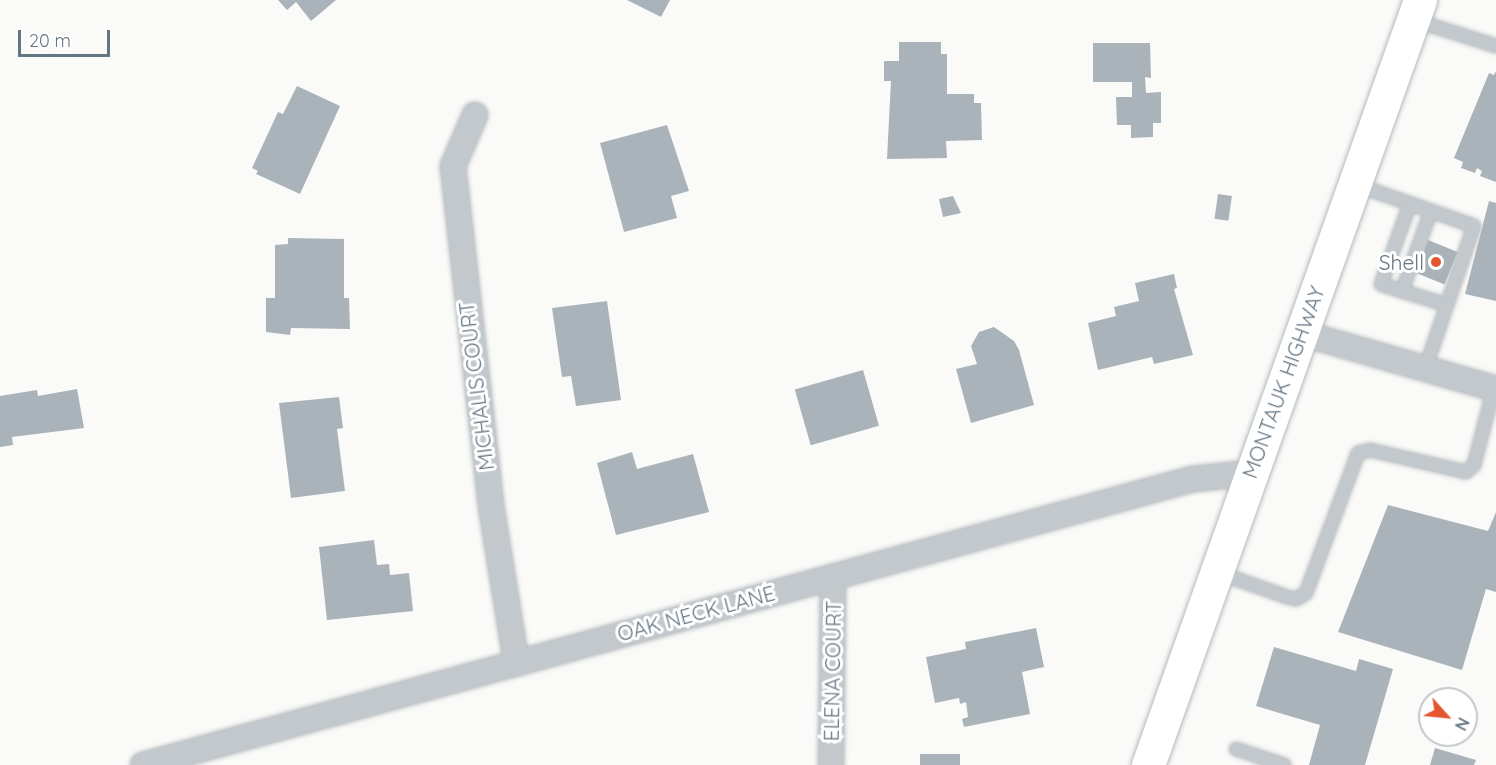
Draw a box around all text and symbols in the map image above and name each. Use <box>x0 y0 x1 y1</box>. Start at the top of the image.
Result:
scale bar <box>21 18 112 56</box>
text: 20 m <box>29 29 71 52</box>
place label: Shell <box>1379 249 1424 275</box>
marker: Shell <box>1429 255 1443 269</box>
street label: MONTAUK HIGHWAY <box>1236 282 1330 482</box>
street label: MICHALIS COURT <box>453 300 499 472</box>
street label: OAK NECK LANE <box>614 580 778 646</box>
street label: ELENA COURT <box>818 600 846 742</box>
north arrow <box>1418 687 1478 747</box>
text: N <box>1451 714 1474 734</box>

